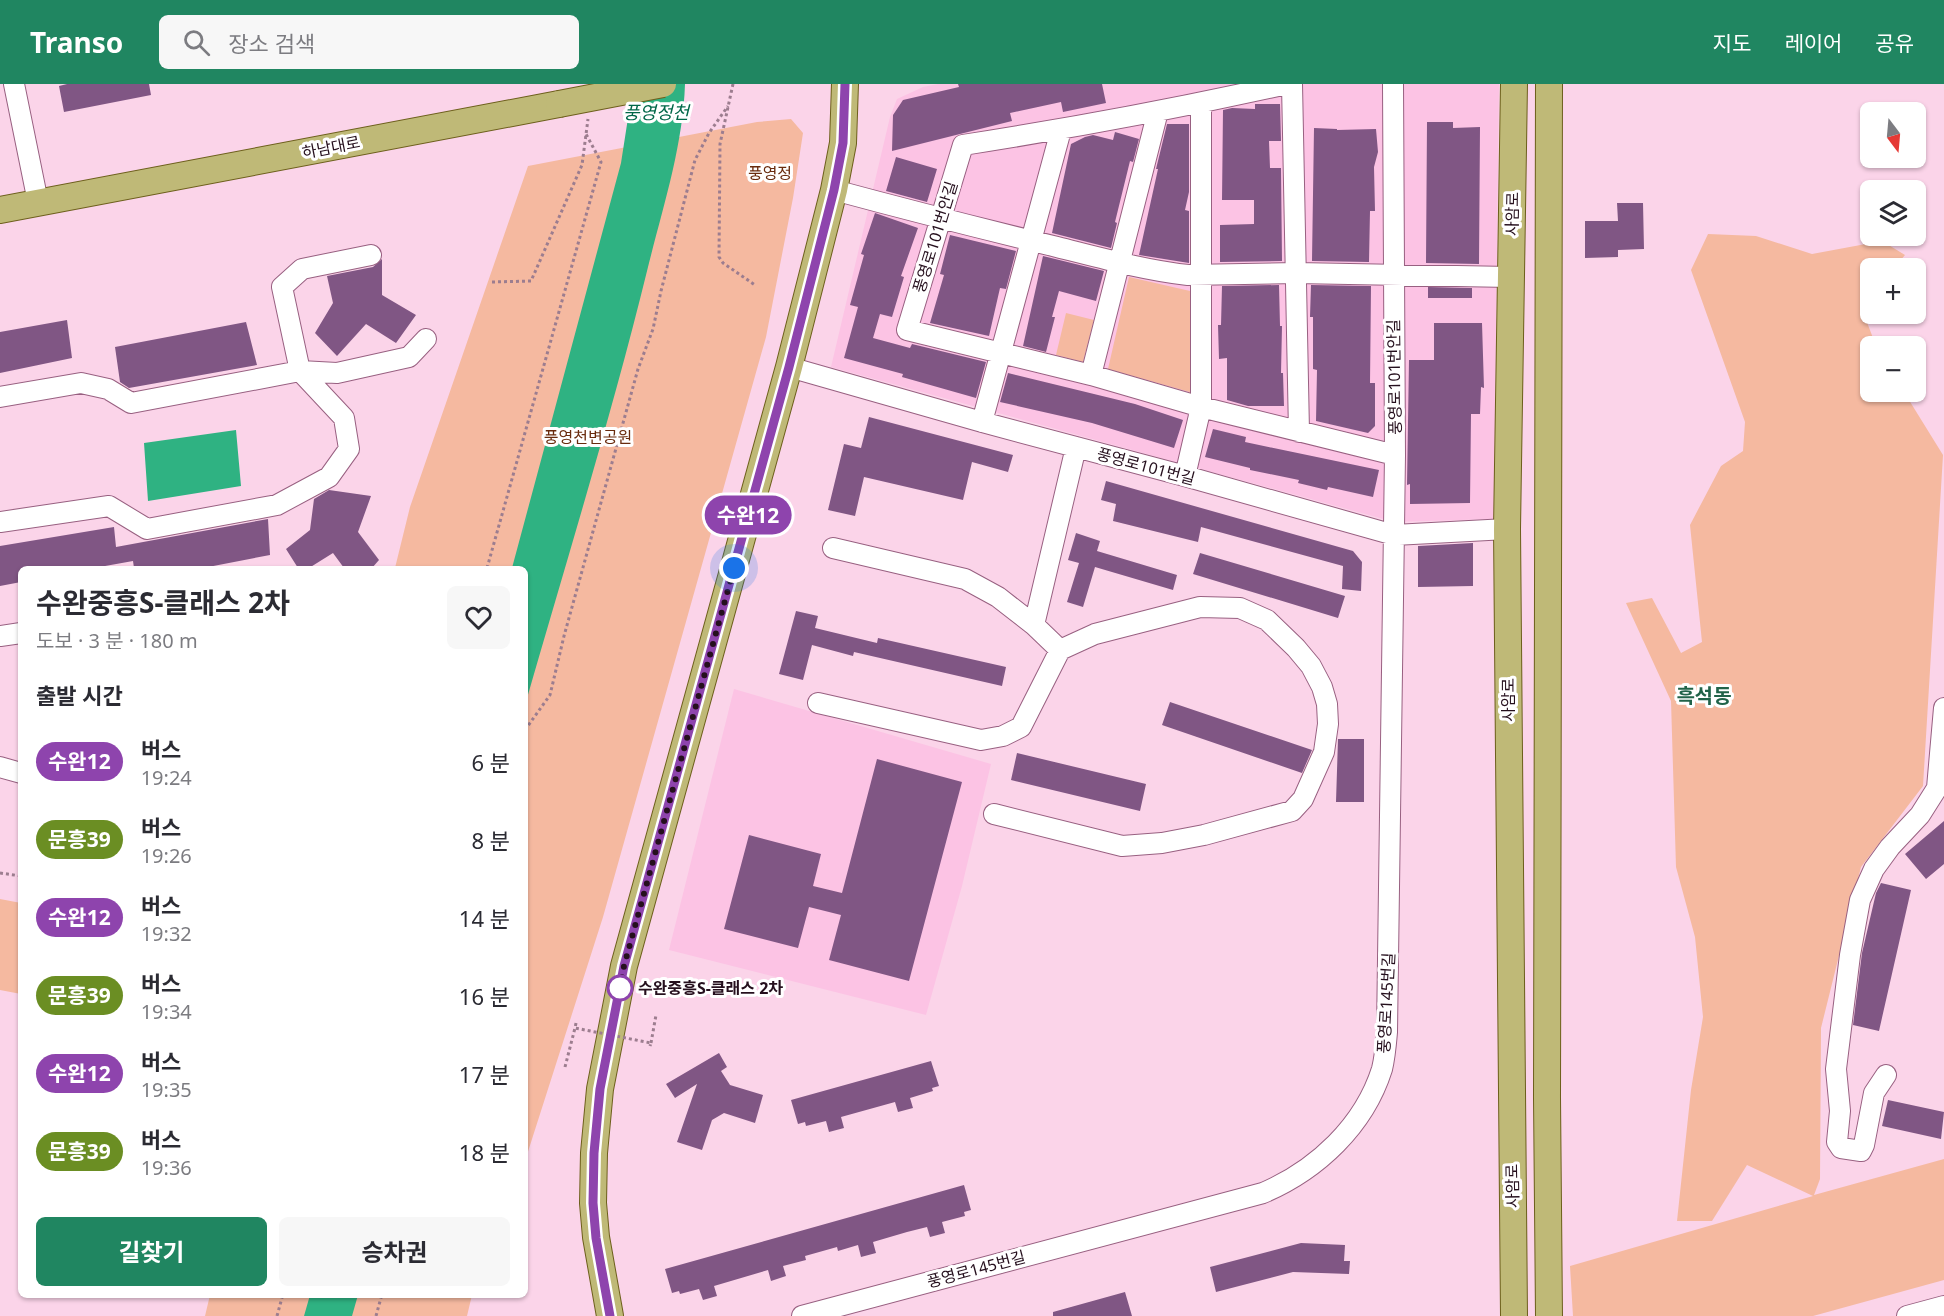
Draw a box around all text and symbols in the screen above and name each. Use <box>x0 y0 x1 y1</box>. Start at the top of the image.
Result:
search box <box>159 15 579 69</box>
text: Transo <box>30 23 123 61</box>
icon: search <box>180 26 213 59</box>
text: 장소 검색 <box>228 28 315 58</box>
text: 지도 <box>1713 29 1751 57</box>
text: 레이어 <box>1784 29 1842 57</box>
text: 공유 <box>1875 29 1914 57</box>
water label: 풍영정천 <box>623 100 692 124</box>
north arrow <box>1860 102 1926 168</box>
map controls <box>1860 102 1926 402</box>
street label: 하남대로 <box>300 131 362 163</box>
park label: 풍영정 <box>748 162 792 184</box>
street label: 풍영로101번안길 <box>908 178 962 296</box>
button: layers <box>1860 180 1926 246</box>
street label: 사암로 <box>1501 191 1523 236</box>
button: + <box>1860 258 1926 324</box>
street label: 풍영로101번안길 <box>1382 319 1406 435</box>
button: − <box>1860 336 1926 402</box>
park label: 풍영천변공원 <box>544 426 632 448</box>
street label: 풍영로101번길 <box>1094 442 1198 490</box>
line badge: 수완12 <box>706 496 790 534</box>
text: 수완12 <box>717 501 779 529</box>
your location <box>719 553 749 583</box>
text: 수완중흥S-클래스 2차 <box>36 583 290 621</box>
button: heart <box>447 586 510 649</box>
text: 도보 · 3 분 · 180 m <box>36 627 198 654</box>
street label: 사암로 <box>1497 678 1519 722</box>
text: 출발 시간 <box>36 680 123 710</box>
district label: 흑석동 <box>1676 682 1732 709</box>
text: 버스 <box>141 734 181 764</box>
text: 수완12 <box>48 747 111 775</box>
text: 6 분 <box>471 747 510 777</box>
text: 19:24 <box>141 764 192 791</box>
text: 버스 <box>141 812 181 842</box>
text: 문흥39 <box>48 825 111 853</box>
text: 8 분 <box>471 825 510 855</box>
text: 19:26 <box>141 842 192 869</box>
text: 버스 <box>141 890 181 920</box>
text: 수완12 <box>48 903 111 931</box>
text: 14 분 <box>459 903 510 933</box>
text: 19:32 <box>141 920 192 947</box>
street label: 풍영로145번길 <box>1372 952 1400 1054</box>
text: 버스 <box>141 968 181 998</box>
marker: 수완중흥S-클래스 2차 <box>607 975 633 1001</box>
place label: 수완중흥S-클래스 2차 <box>638 977 783 999</box>
text: 문흥39 <box>48 981 111 1009</box>
text: 16 분 <box>459 981 510 1011</box>
text: 19:34 <box>141 998 192 1025</box>
text: 버스 <box>141 1046 181 1076</box>
text: 수완12 <box>48 1059 111 1087</box>
text: 17 분 <box>459 1059 510 1089</box>
text: 19:35 <box>141 1076 192 1103</box>
text: 버스 <box>141 1124 181 1154</box>
text: 문흥39 <box>48 1137 111 1165</box>
text: 18 분 <box>459 1137 510 1167</box>
text: 19:36 <box>141 1154 192 1181</box>
street label: 사암로 <box>1501 1163 1523 1208</box>
button: 길찾기 <box>36 1217 267 1286</box>
button: 승차권 <box>279 1217 510 1286</box>
street label: 풍영로145번길 <box>924 1245 1028 1293</box>

